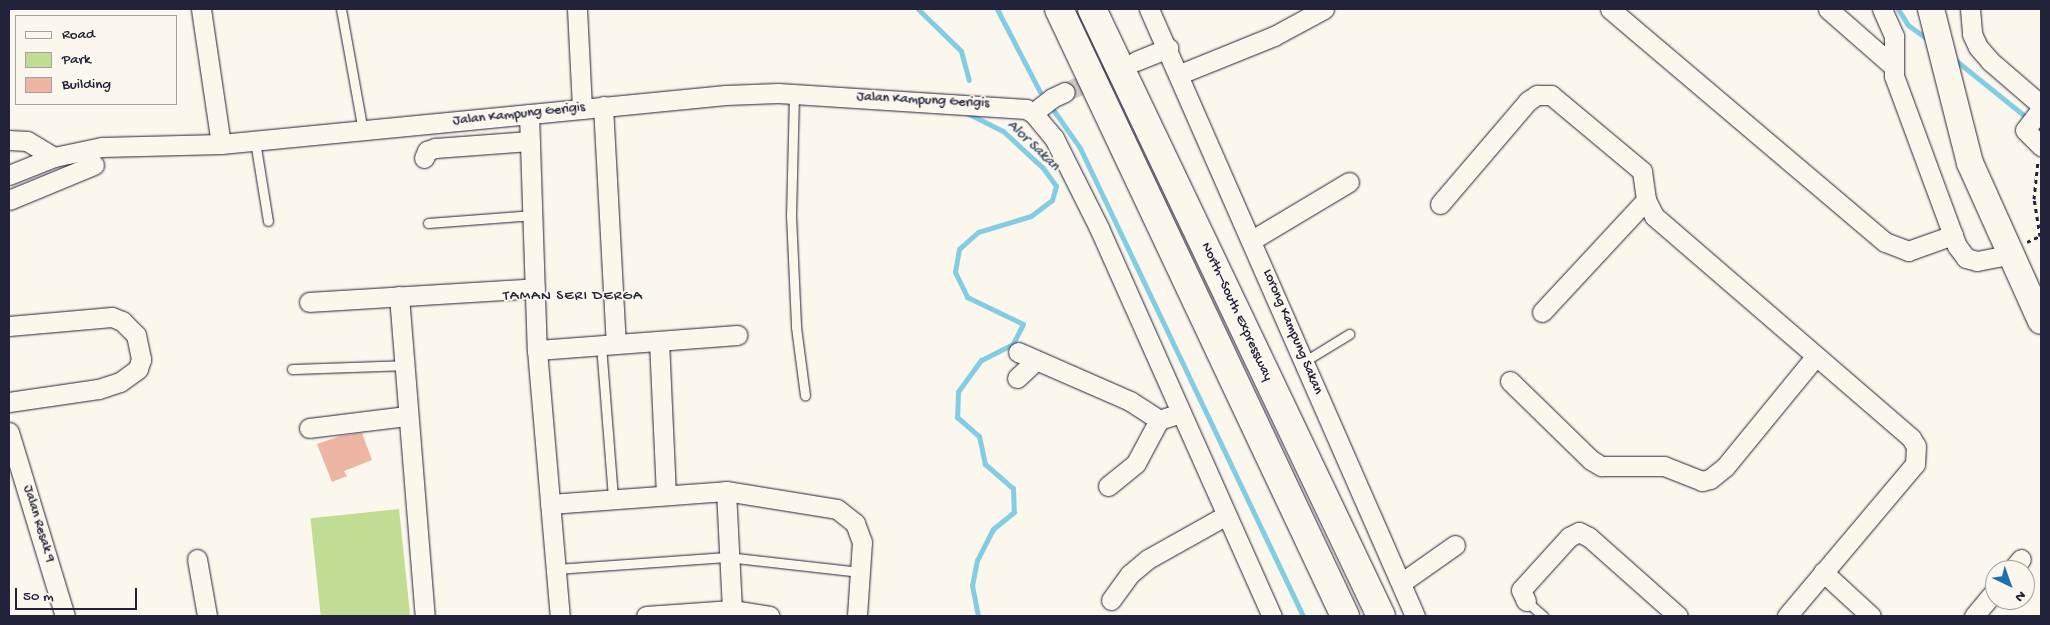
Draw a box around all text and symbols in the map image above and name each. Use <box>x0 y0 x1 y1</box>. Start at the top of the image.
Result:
legend <box>15 15 178 105</box>
text: Road <box>62 26 95 44</box>
text: Park <box>62 51 91 69</box>
text: Building <box>62 76 111 94</box>
street label: Jalan Kampung Gerigis <box>856 89 990 113</box>
street label: Jalan Kampung Gerigis <box>452 100 586 130</box>
water label: Alor Sakan <box>1003 117 1063 175</box>
street label: North–South Expressway <box>1196 240 1276 384</box>
street label: Lorong Kampung Sakan <box>1258 267 1326 397</box>
district label: TAMAN SERI DERGA <box>501 288 645 306</box>
street label: Jalan Resak 9 <box>18 483 58 565</box>
north arrow <box>1985 560 2035 610</box>
scale bar <box>18 578 140 610</box>
text: N <box>2011 586 2029 605</box>
text: 50 m <box>23 588 54 606</box>

